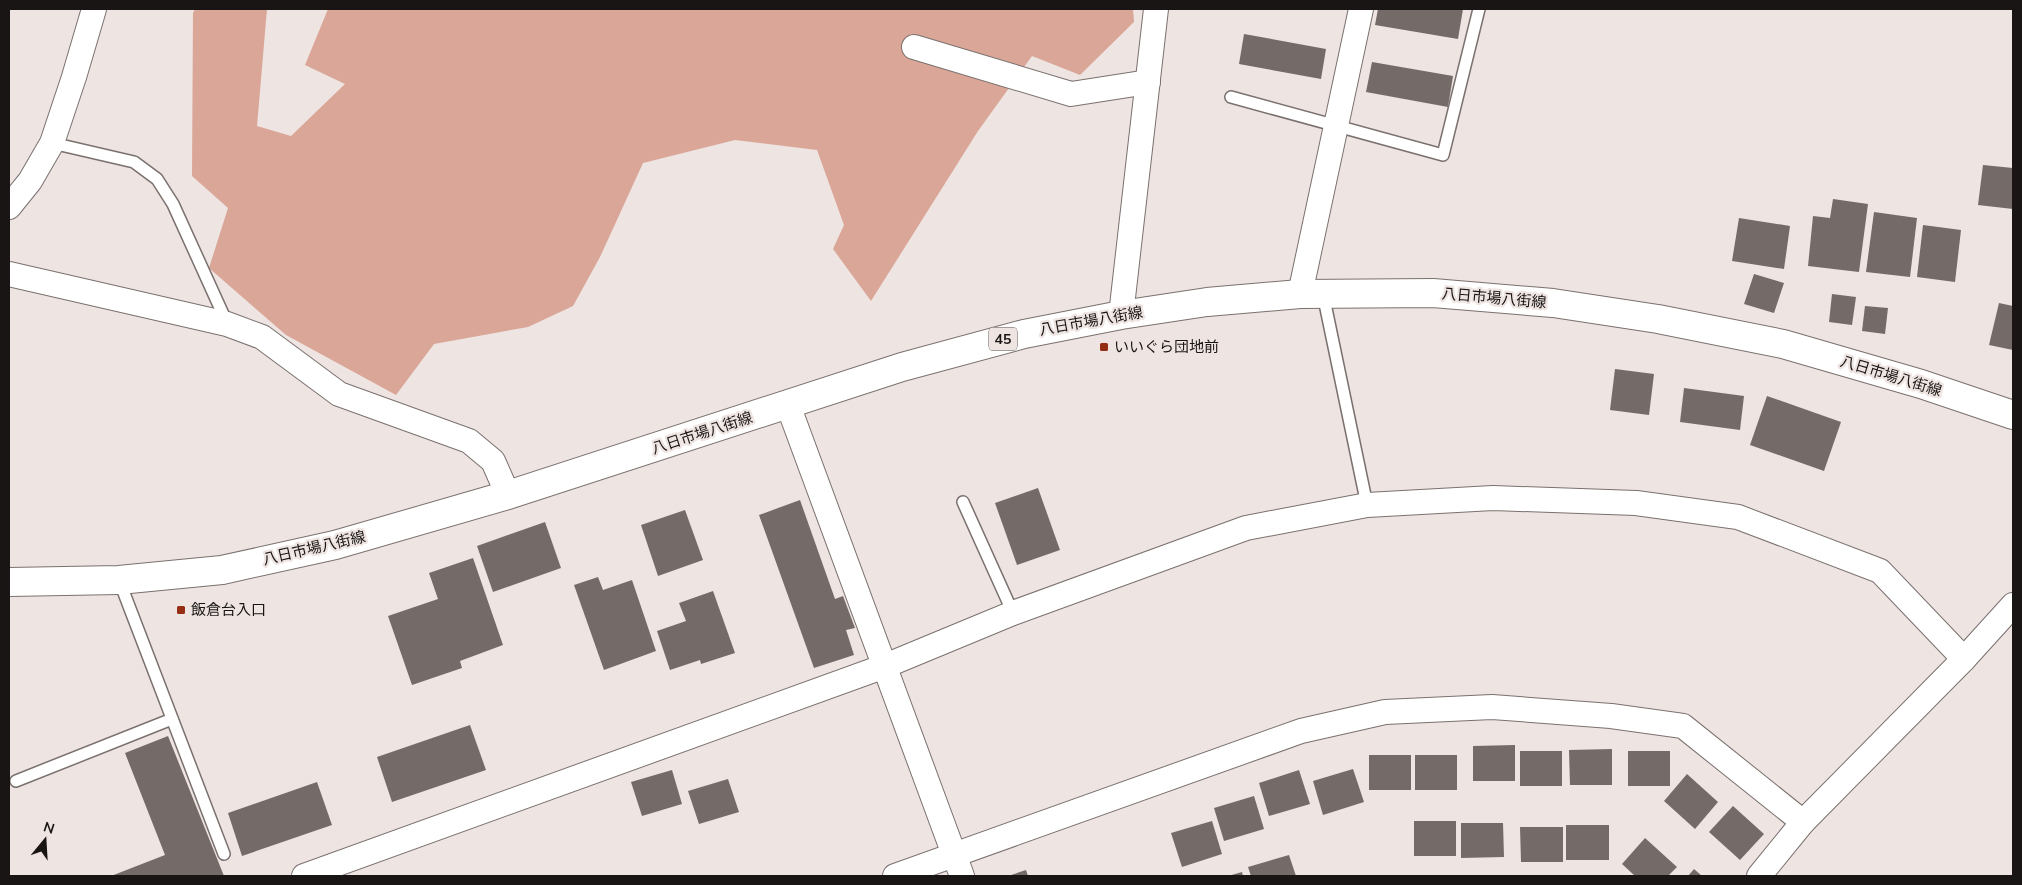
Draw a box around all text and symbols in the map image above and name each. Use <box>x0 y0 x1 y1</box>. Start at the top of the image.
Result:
street label: 八日市場八街線 <box>1441 283 1547 312</box>
street label: 八日市場八街線 <box>1038 302 1144 339</box>
road number: 45 <box>989 328 1017 350</box>
place label: いいぐら団地前 <box>1114 337 1219 356</box>
marker: いいぐら団地前 <box>1098 341 1110 353</box>
street label: 八日市場八街線 <box>1838 351 1944 400</box>
street label: 八日市場八街線 <box>649 407 755 458</box>
street label: 八日市場八街線 <box>261 526 367 569</box>
place label: 飯倉台入口 <box>191 600 266 619</box>
marker: 飯倉台入口 <box>175 604 187 616</box>
north arrow <box>20 815 70 865</box>
text: N <box>41 817 57 838</box>

